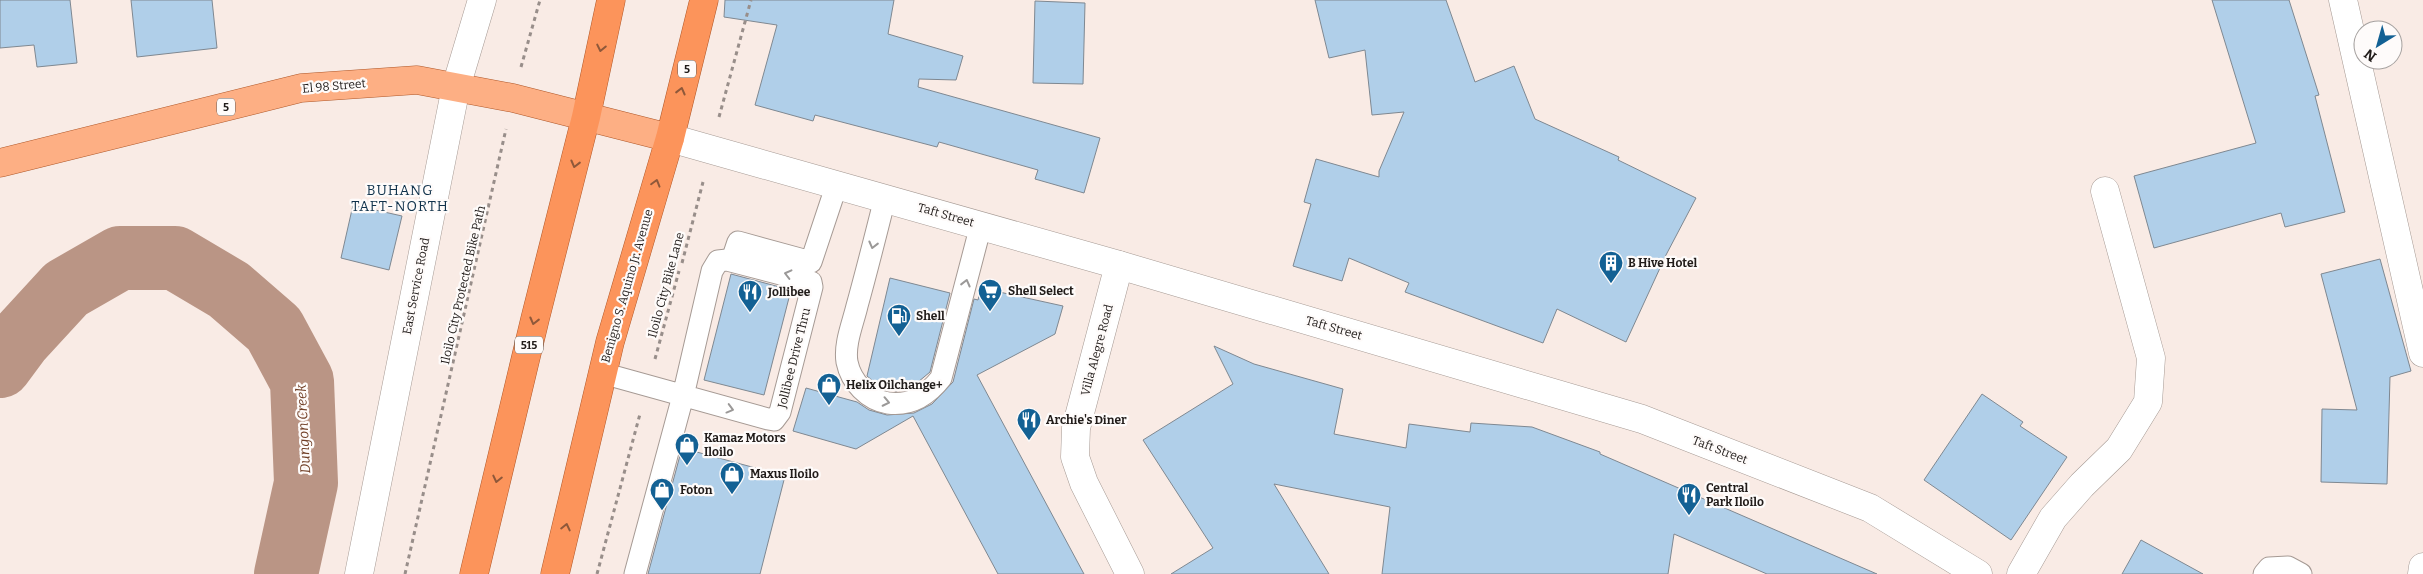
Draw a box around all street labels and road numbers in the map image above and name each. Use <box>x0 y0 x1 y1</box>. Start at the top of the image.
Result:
road number: 5 <box>678 61 696 78</box>
street label: El 98 Street <box>302 76 367 96</box>
road number: 5 <box>217 98 235 115</box>
street label: Taft Street <box>916 200 976 230</box>
street label: Iloilo City Protected Bike Path <box>438 204 488 366</box>
street label: Benigno S. Aquino Jr. Avenue <box>598 208 656 364</box>
street label: Iloilo City Bike Lane <box>645 231 687 339</box>
street label: East Service Road <box>400 236 432 336</box>
street label: Villa Alegre Road <box>1078 303 1116 397</box>
street label: Jollibee Drive Thru <box>775 306 813 410</box>
street label: Taft Street <box>1304 313 1364 343</box>
road number: 515 <box>515 336 543 354</box>
street label: Taft Street <box>1690 433 1750 467</box>

